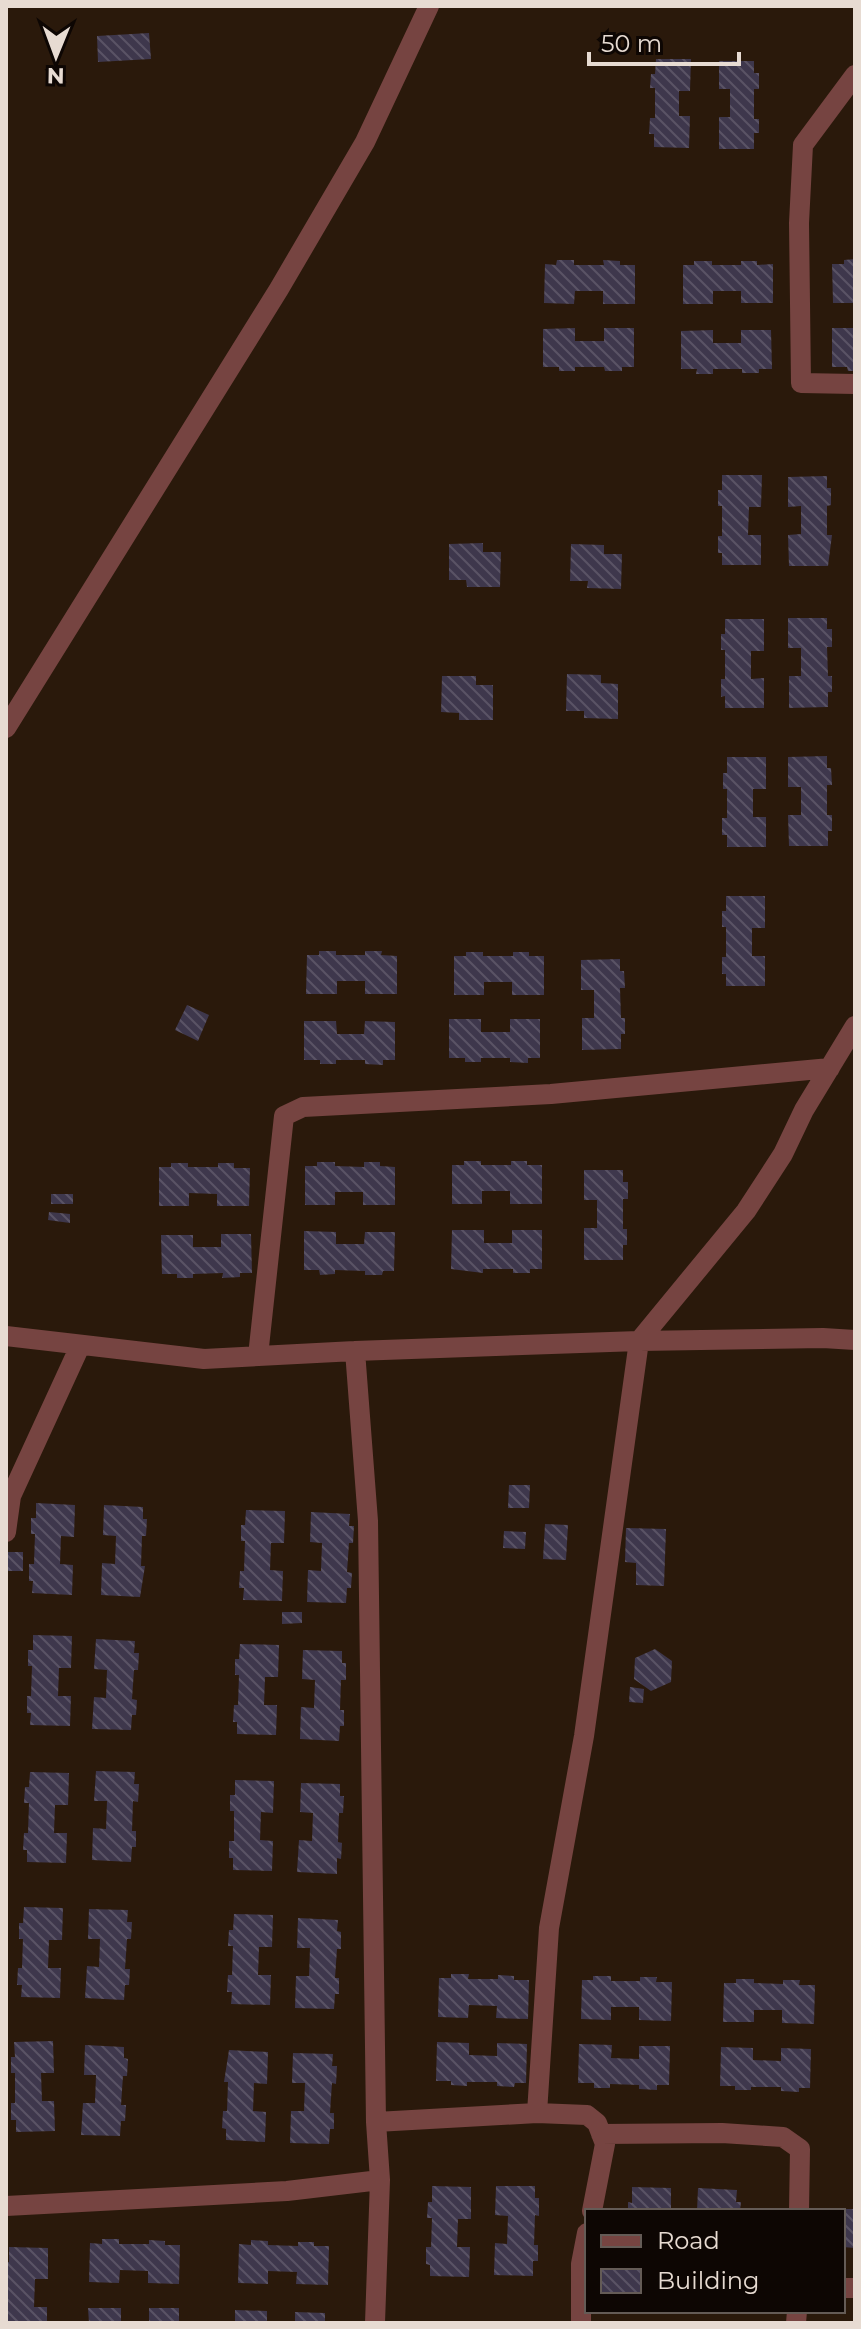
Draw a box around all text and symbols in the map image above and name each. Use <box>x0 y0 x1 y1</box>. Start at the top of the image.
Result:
north arrow <box>16 16 96 96</box>
scale bar <box>589 16 739 66</box>
text: 50 m <box>601 29 662 58</box>
text: N <box>47 62 65 89</box>
legend <box>585 2209 845 2313</box>
text: Road <box>657 2226 720 2255</box>
text: Building <box>657 2266 760 2295</box>

